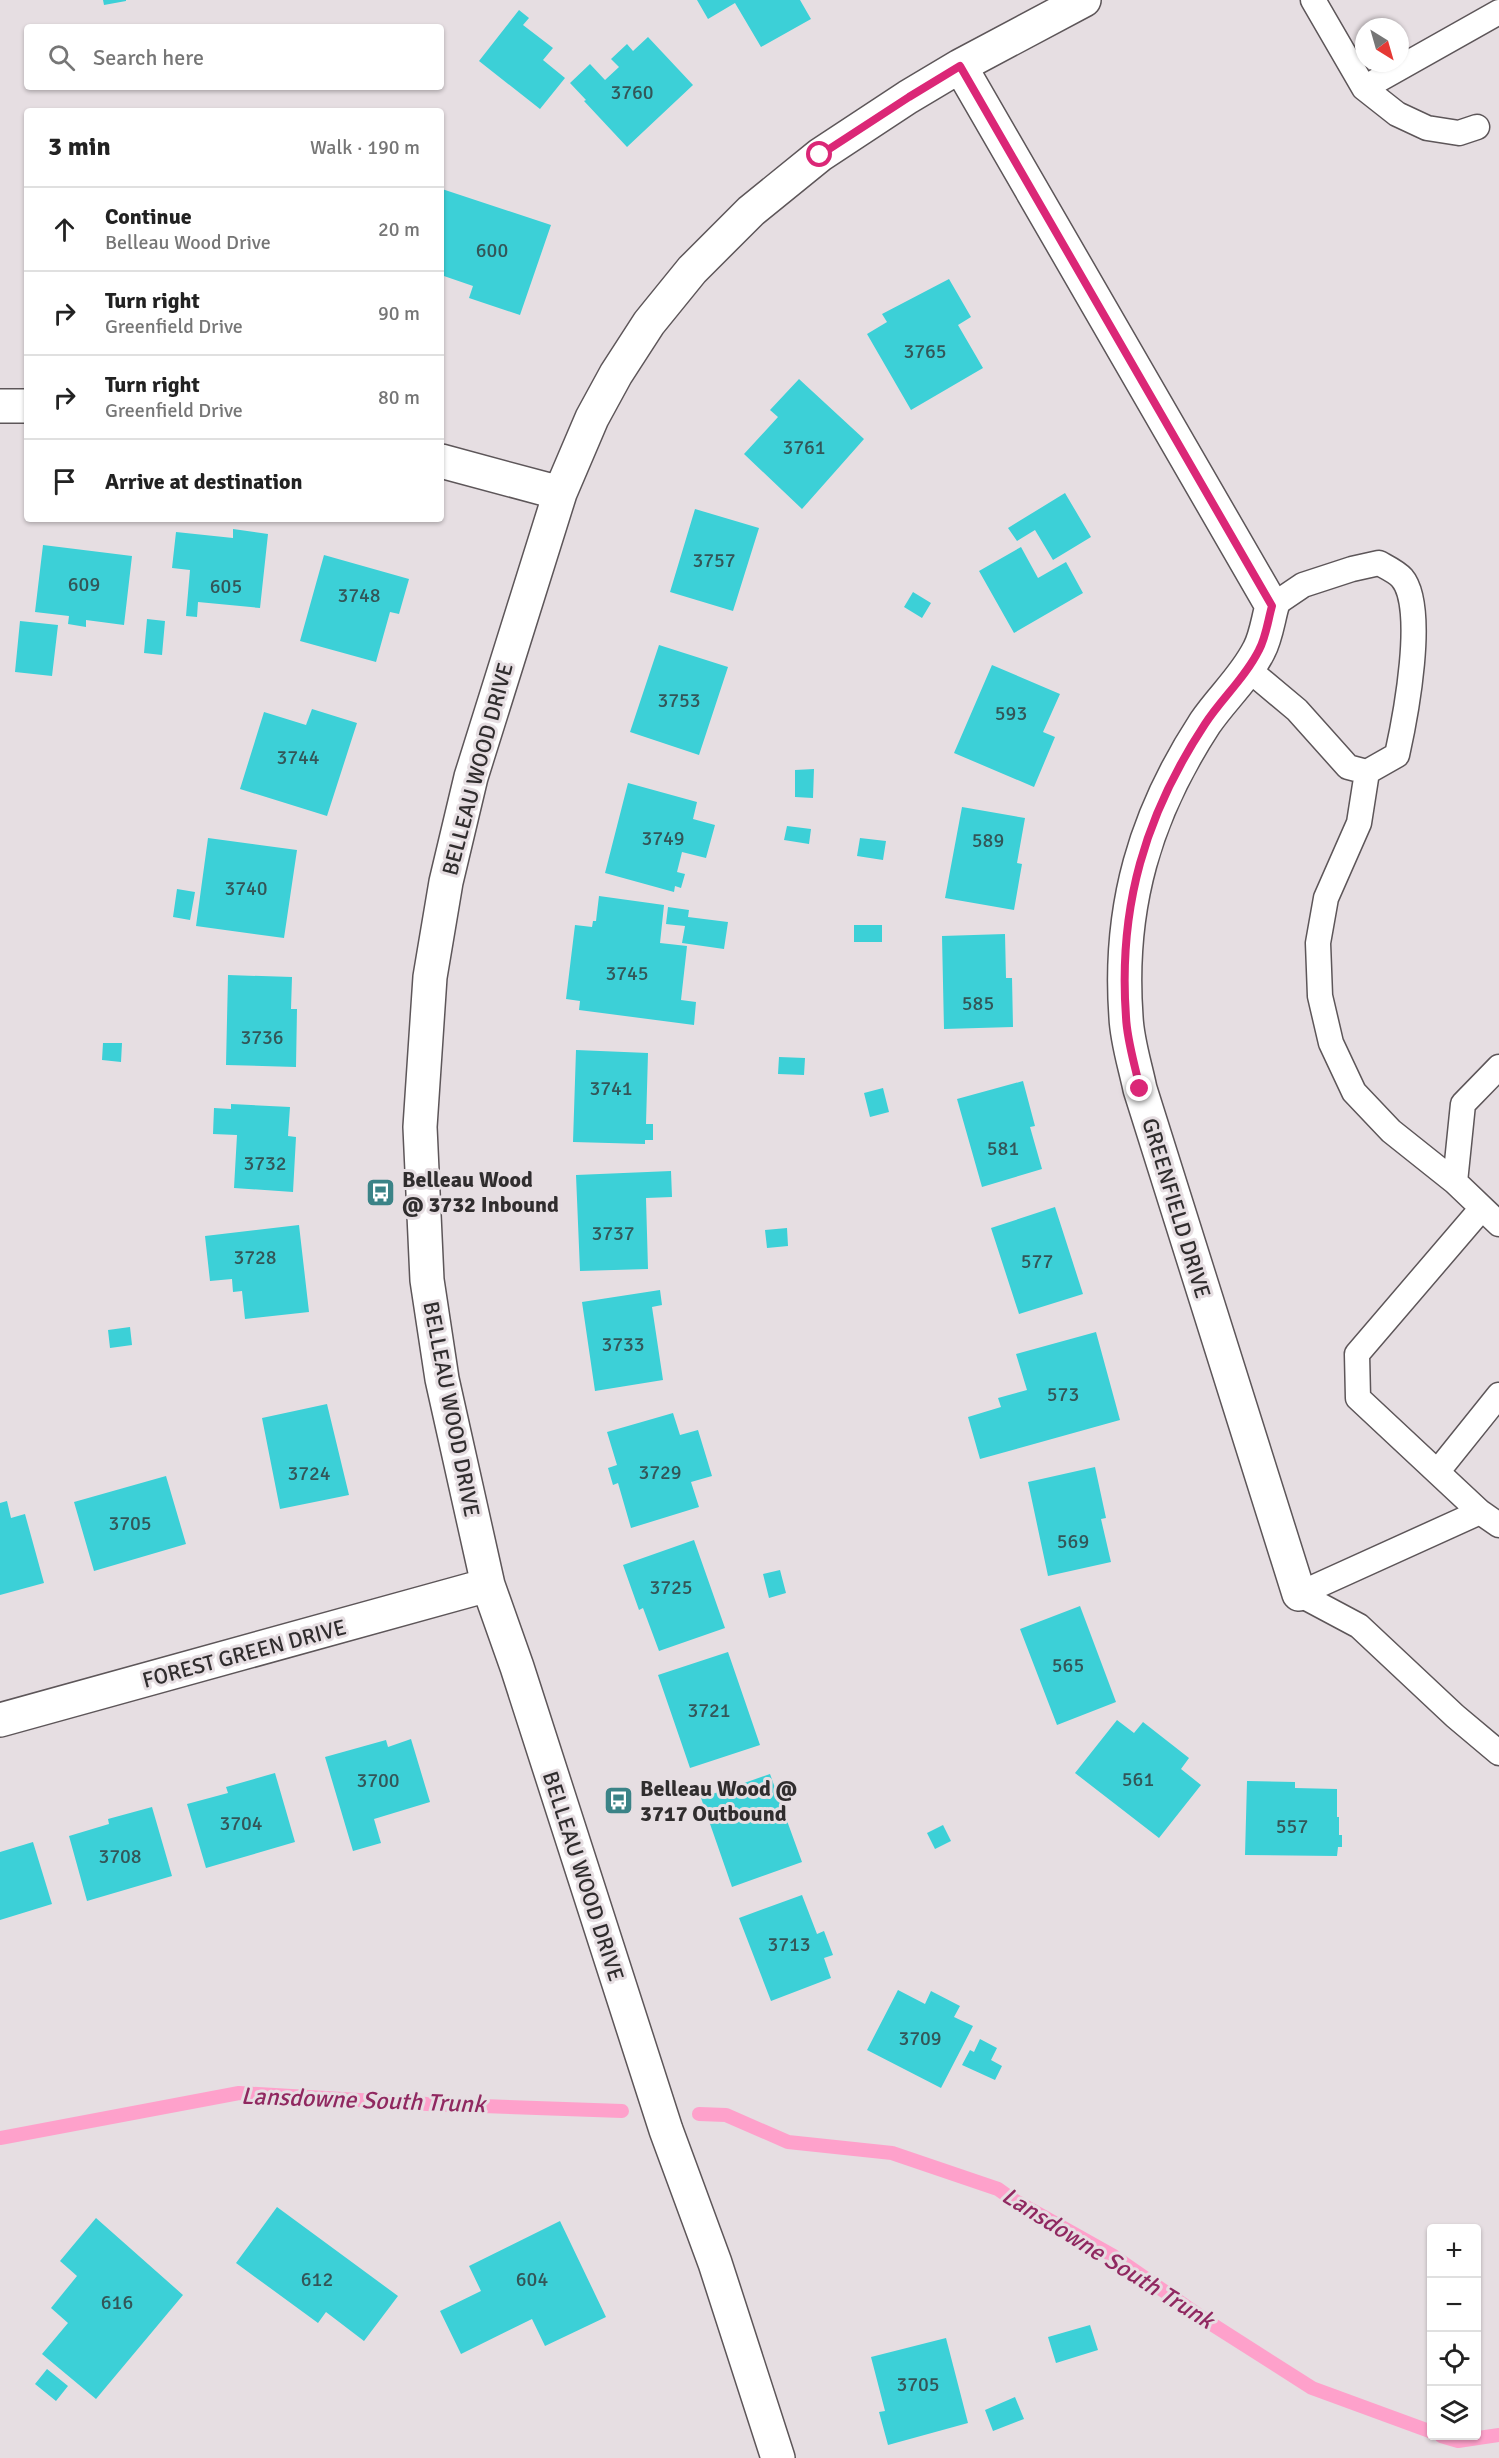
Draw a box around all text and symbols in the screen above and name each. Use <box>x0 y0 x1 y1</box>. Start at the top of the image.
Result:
north arrow <box>1355 18 1409 72</box>
search box <box>24 24 444 90</box>
icon: search <box>45 41 78 74</box>
text: Search here <box>93 44 204 71</box>
house number: 3760 <box>610 80 654 105</box>
text: 3 min <box>48 131 111 163</box>
text: Walk · 190 m <box>310 135 420 160</box>
route start <box>806 141 832 167</box>
text: Continue <box>105 203 192 230</box>
icon: ahead <box>48 213 81 246</box>
text: 20 m <box>378 217 420 242</box>
text: Belleau Wood Drive <box>105 230 271 255</box>
house number: 600 <box>476 238 508 263</box>
text: Turn right <box>105 287 200 314</box>
icon: right <box>48 297 81 330</box>
text: 90 m <box>378 301 420 326</box>
text: Greenfield Drive <box>105 314 243 339</box>
house number: 3765 <box>903 339 947 364</box>
text: Turn right <box>105 371 200 398</box>
icon: right <box>48 381 81 414</box>
text: 80 m <box>378 385 420 410</box>
text: Greenfield Drive <box>105 398 243 423</box>
house number: 3761 <box>782 435 826 460</box>
icon: arrive <box>48 465 81 498</box>
text: Arrive at destination <box>105 468 302 495</box>
house number: 3757 <box>692 548 736 573</box>
house number: 609 <box>68 572 100 597</box>
house number: 605 <box>210 574 242 599</box>
house number: 3748 <box>337 583 381 608</box>
street label: BELLEAU WOOD DRIVE <box>436 660 519 878</box>
house number: 3753 <box>657 688 701 713</box>
house number: 593 <box>995 701 1027 726</box>
house number: 3744 <box>276 745 320 770</box>
house number: 3749 <box>641 826 685 851</box>
house number: 589 <box>972 828 1004 853</box>
house number: 3740 <box>224 876 268 901</box>
house number: 3745 <box>605 961 649 986</box>
house number: 585 <box>962 991 994 1016</box>
house number: 3736 <box>240 1025 284 1050</box>
route end <box>1126 1075 1152 1101</box>
house number: 3741 <box>589 1076 633 1101</box>
street label: GREENFIELD DRIVE <box>1136 1115 1217 1301</box>
house number: 581 <box>987 1136 1019 1161</box>
house number: 3732 <box>243 1151 287 1176</box>
place label: Belleau Wood @ 3732 Inbound <box>402 1166 559 1218</box>
bus stop icon: Belleau Wood @ 3732 Inbound <box>365 1176 397 1208</box>
house number: 3737 <box>591 1221 635 1246</box>
house number: 3728 <box>233 1245 277 1270</box>
house number: 577 <box>1021 1249 1053 1274</box>
street label: BELLEAU WOOD DRIVE <box>417 1299 486 1519</box>
house number: 3733 <box>601 1332 645 1357</box>
house number: 573 <box>1047 1382 1079 1407</box>
house number: 3729 <box>638 1460 682 1485</box>
house number: 3724 <box>287 1461 331 1486</box>
house number: 3705 <box>108 1511 152 1536</box>
house number: 569 <box>1057 1529 1089 1554</box>
house number: 3725 <box>649 1575 693 1600</box>
street label: FOREST GREEN DRIVE <box>139 1613 349 1694</box>
house number: 565 <box>1052 1653 1084 1678</box>
house number: 3721 <box>687 1698 731 1723</box>
house number: 561 <box>1122 1767 1154 1792</box>
house number: 3700 <box>356 1768 400 1793</box>
street label: BELLEAU WOOD DRIVE <box>537 1768 630 1984</box>
place label: Belleau Wood @ 3717 Outbound <box>640 1775 797 1827</box>
bus stop icon: Belleau Wood @ 3717 Outbound <box>603 1785 635 1817</box>
house number: 3704 <box>219 1811 263 1836</box>
house number: 557 <box>1276 1814 1308 1839</box>
house number: 3708 <box>98 1844 142 1869</box>
house number: 3713 <box>767 1932 811 1957</box>
house number: 3709 <box>898 2026 942 2051</box>
water label: Lansdowne South Trunk <box>240 2081 487 2119</box>
water label: Lansdowne South Trunk <box>997 2181 1221 2336</box>
map controls <box>1427 2224 1481 2440</box>
button: + <box>1427 2224 1481 2278</box>
house number: 612 <box>301 2267 333 2292</box>
house number: 604 <box>516 2267 548 2292</box>
button: − <box>1427 2278 1481 2332</box>
house number: 616 <box>101 2290 133 2315</box>
button: locate <box>1427 2332 1481 2386</box>
house number: 3705 <box>896 2372 940 2397</box>
button: layers <box>1427 2386 1481 2440</box>

